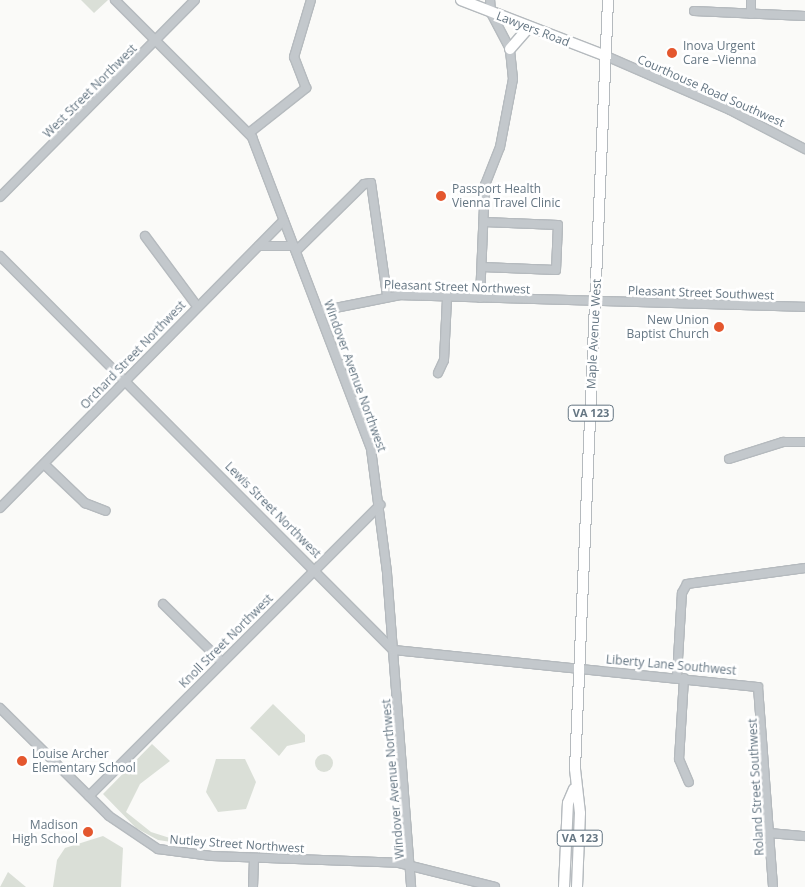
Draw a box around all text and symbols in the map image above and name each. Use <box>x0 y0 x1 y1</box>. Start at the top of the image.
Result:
street label: Lawyers Road <box>494 8 572 50</box>
place label: Inova Urgent Care –Vienna <box>683 39 756 67</box>
street label: West Street Northwest <box>40 41 140 141</box>
marker: Inova Urgent Care –Vienna <box>665 46 679 60</box>
street label: Courthouse Road Southwest <box>635 52 787 130</box>
place label: Passport Health Vienna Travel Clinic <box>452 182 560 210</box>
marker: Passport Health Vienna Travel Clinic <box>434 189 448 203</box>
street label: Pleasant Street Northwest <box>384 277 530 297</box>
street label: Maple Avenue West <box>584 279 604 389</box>
street label: Pleasant Street Southwest <box>628 283 774 303</box>
street label: Orchard Street Northwest <box>78 298 188 412</box>
street label: Windover Avenue Northwest <box>321 298 389 454</box>
place label: New Union Baptist Church <box>627 313 709 341</box>
marker: New Union Baptist Church <box>713 321 725 333</box>
road number: VA 123 <box>567 404 615 422</box>
street label: Lewis Street Northwest <box>222 459 324 561</box>
street label: Knoll Street Northwest <box>176 591 276 691</box>
street label: Liberty Lane Southwest <box>605 652 737 678</box>
street label: Windover Avenue Northwest <box>379 698 407 860</box>
street label: Roland Street Southwest <box>745 718 767 856</box>
place label: Louise Archer Elementary School <box>32 747 136 775</box>
marker: Louise Archer Elementary School <box>16 755 28 767</box>
place label: Madison High School <box>12 818 78 846</box>
marker: Madison High School <box>82 826 94 838</box>
road number: VA 123 <box>556 830 604 846</box>
street label: Nutley Street Northwest <box>169 832 305 856</box>

